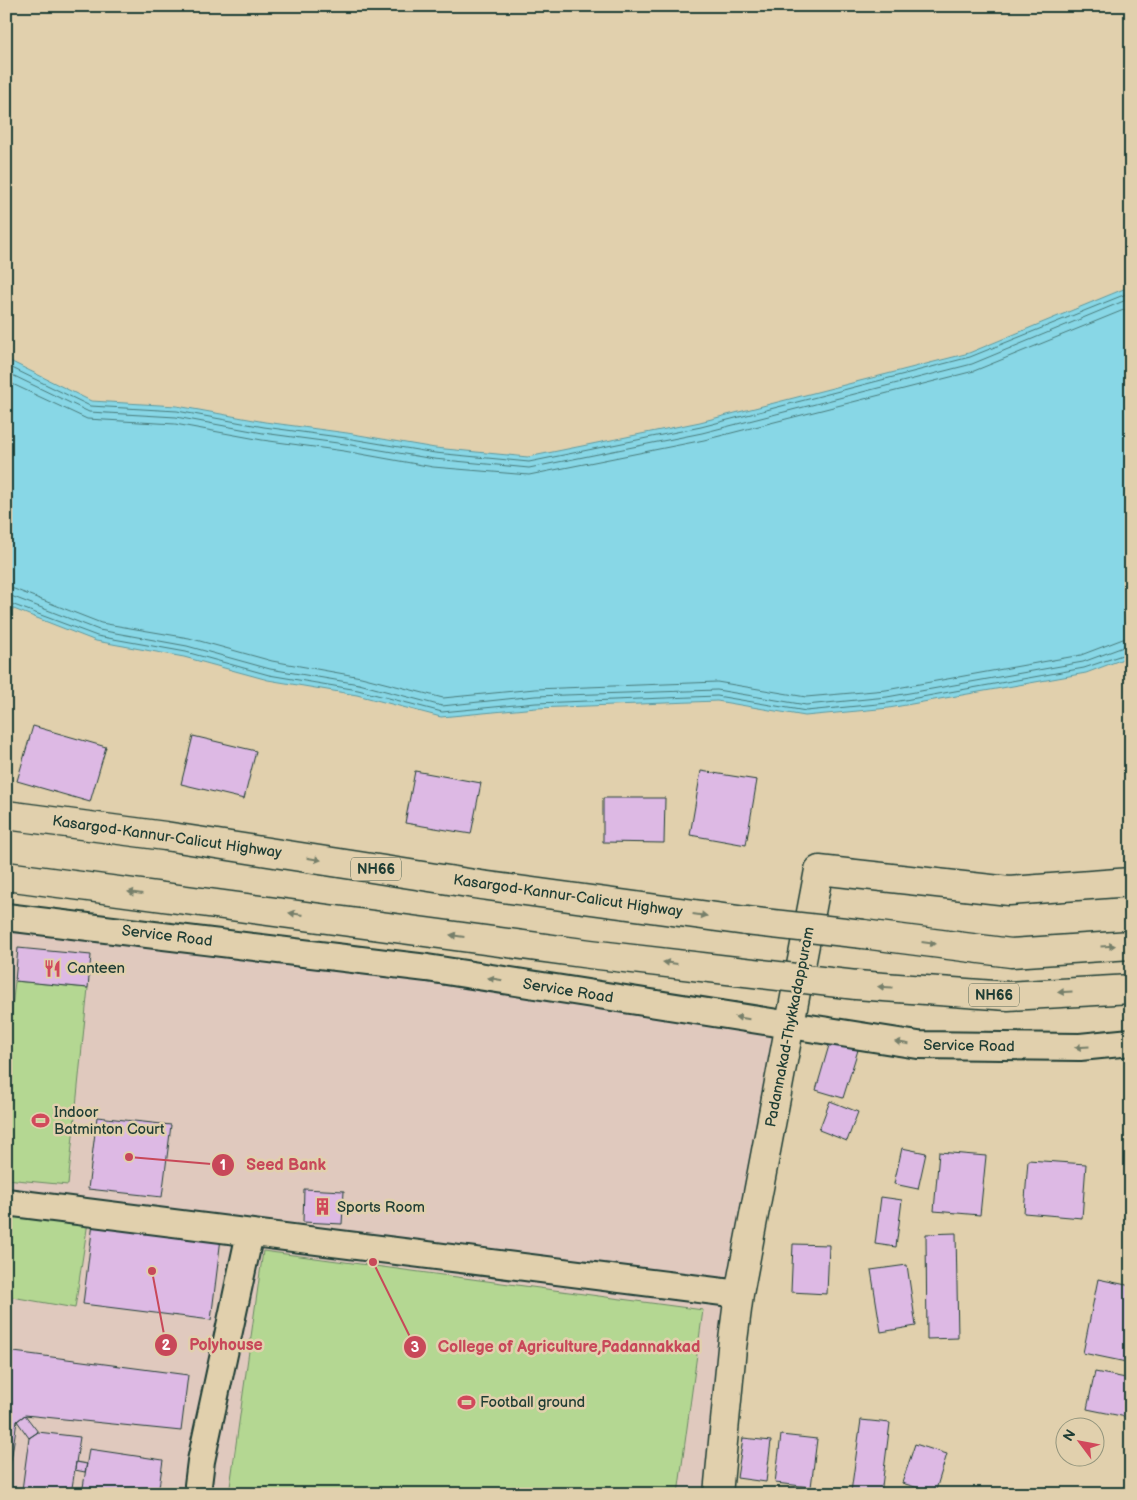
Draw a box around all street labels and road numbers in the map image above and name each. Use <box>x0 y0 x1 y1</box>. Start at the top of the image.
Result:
street label: Kasargod-Kannur-Calicut Highway <box>51 811 283 863</box>
road number: NH66 <box>351 858 401 881</box>
street label: Kasargod-Kannur-Calicut Highway <box>452 870 684 922</box>
street label: Service Road <box>121 921 213 951</box>
street label: Padannakad-Thykkadappuram <box>761 925 819 1129</box>
street label: Service Road <box>521 974 615 1008</box>
road number: NH66 <box>969 984 1019 1006</box>
street label: Service Road <box>923 1036 1015 1056</box>

